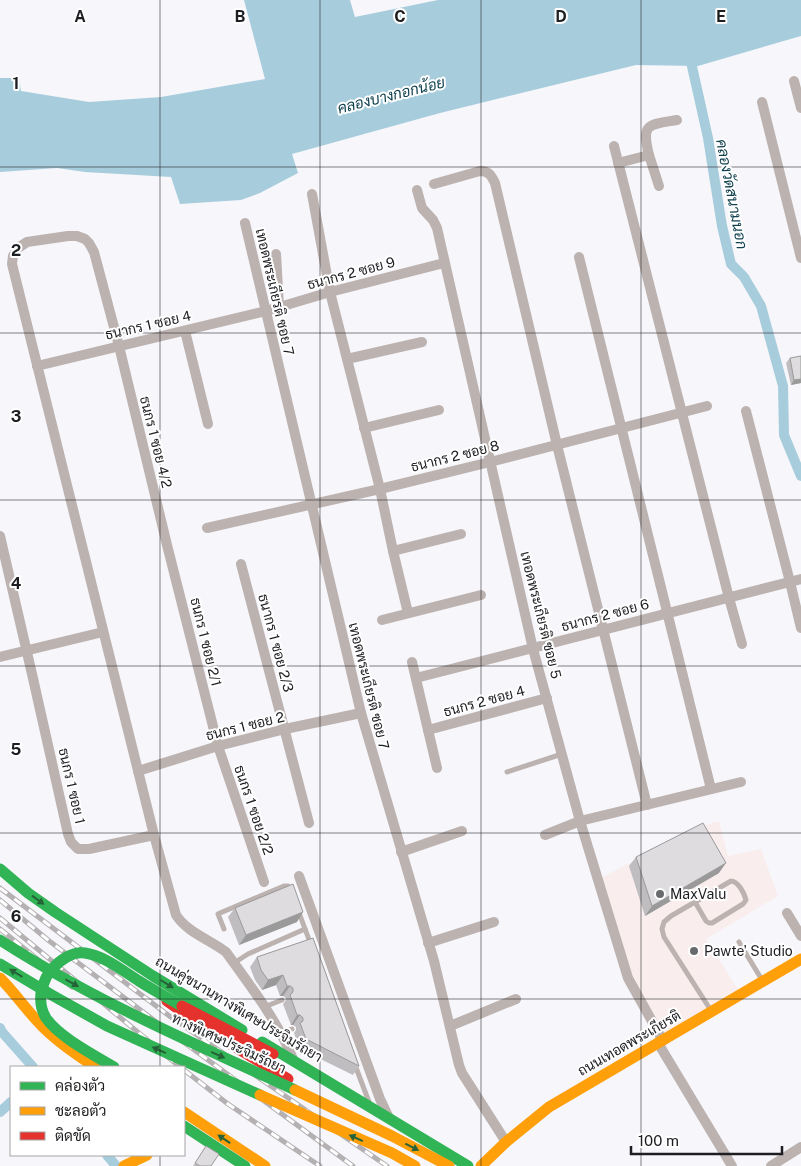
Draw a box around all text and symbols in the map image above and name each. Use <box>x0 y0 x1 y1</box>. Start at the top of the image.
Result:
text: A <box>74 7 86 26</box>
text: B <box>235 7 246 26</box>
text: C <box>394 7 406 26</box>
text: D <box>555 7 567 26</box>
text: E <box>716 7 726 26</box>
water label: คลองบางกอกน้อย <box>335 72 447 117</box>
text: 1 <box>13 74 19 93</box>
water label: คลองวัดสนามนอก <box>713 138 751 250</box>
street label: เทอดพระเกียรติ ซอย 7 <box>253 227 298 357</box>
text: 2 <box>11 241 21 260</box>
street label: ธนากร 2 ซอย 9 <box>305 254 397 292</box>
street label: ธนากร 1 ซอย 4 <box>103 307 193 343</box>
street label: ธนกร 1 ซอย 4/2 <box>137 394 175 490</box>
text: 3 <box>11 407 21 426</box>
street label: ธนากร 2 ซอย 8 <box>409 437 501 475</box>
street label: เทอดพระเกียรติ ซอย 5 <box>517 549 566 680</box>
text: 4 <box>11 574 22 593</box>
street label: ธนากร 1 ซอย 2/3 <box>255 592 297 694</box>
street label: ธนกร 1 ซอย 2/1 <box>187 596 225 688</box>
street label: ธนากร 2 ซอย 6 <box>559 596 651 634</box>
street label: เทอดพระเกียรติ ซอย 7 <box>345 621 393 751</box>
street label: ธนกร 2 ซอย 4 <box>442 682 527 720</box>
street label: ธนกร 1 ซอย 2 <box>204 709 286 743</box>
text: 5 <box>11 740 22 759</box>
street label: ธนกร 1 ซอย 1 <box>55 746 89 826</box>
street label: ธนกร 1 ซอย 2/2 <box>231 763 277 857</box>
place label: MaxValu <box>670 886 726 902</box>
marker: MaxValu <box>654 888 666 900</box>
one-way arrow <box>31 895 45 905</box>
text: 6 <box>11 907 21 926</box>
place label: Pawte' Studio <box>704 943 793 959</box>
marker: Pawte' Studio <box>688 945 700 957</box>
street label: ถนนคู่ขนานทางพิเศษประจิมรัถยา <box>153 952 325 1066</box>
one-way arrow <box>10 969 23 978</box>
one-way arrow <box>64 979 79 987</box>
one-way arrow <box>160 980 173 989</box>
street label: ถนนเทอดพระเกียรติ <box>574 1006 683 1079</box>
street label: ทางพิเศษประจิมรัถยา <box>169 1009 289 1077</box>
one-way arrow <box>152 1046 166 1054</box>
one-way arrow <box>211 1051 225 1059</box>
legend <box>10 1066 185 1156</box>
text: คล่องตัว <box>55 1076 105 1094</box>
text: ชะลอตัว <box>55 1102 106 1119</box>
scale bar <box>631 1124 782 1156</box>
text: ติดขัด <box>55 1127 91 1144</box>
text: 100 m <box>638 1132 679 1149</box>
one-way arrow <box>349 1133 363 1141</box>
one-way arrow <box>218 1134 231 1144</box>
one-way arrow <box>405 1143 419 1151</box>

